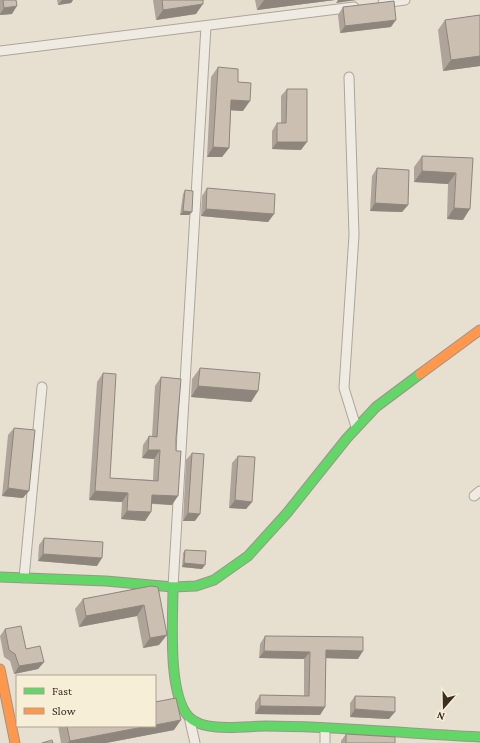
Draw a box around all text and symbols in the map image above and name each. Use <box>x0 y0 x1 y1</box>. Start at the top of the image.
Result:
legend <box>16 675 156 727</box>
text: Fast <box>52 684 73 698</box>
north arrow <box>424 687 464 727</box>
text: Slow <box>52 704 76 718</box>
text: N <box>435 709 446 723</box>

